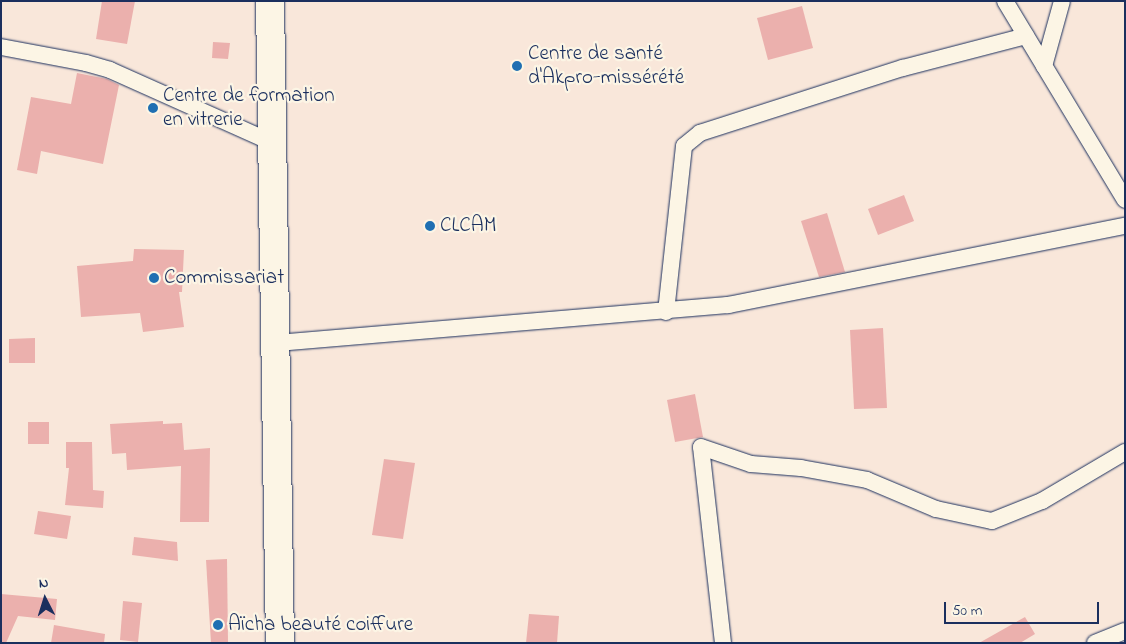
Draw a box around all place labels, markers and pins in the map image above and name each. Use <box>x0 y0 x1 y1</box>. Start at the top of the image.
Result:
place label: Centre de santé d'Akpro-missérété <box>528 41 684 91</box>
marker: Centre de santé d'Akpro-missérété <box>510 59 524 73</box>
place label: Centre de formation en vitrerie <box>163 83 335 133</box>
marker: Centre de formation en vitrerie <box>147 102 159 114</box>
place label: CLCAM <box>440 213 497 239</box>
marker: CLCAM <box>424 220 436 232</box>
place label: Commissariat <box>164 265 284 291</box>
marker: Commissariat <box>148 272 160 284</box>
place label: Aïcha beauté coiffure <box>228 612 413 638</box>
marker: Aïcha beauté coiffure <box>212 619 224 631</box>

